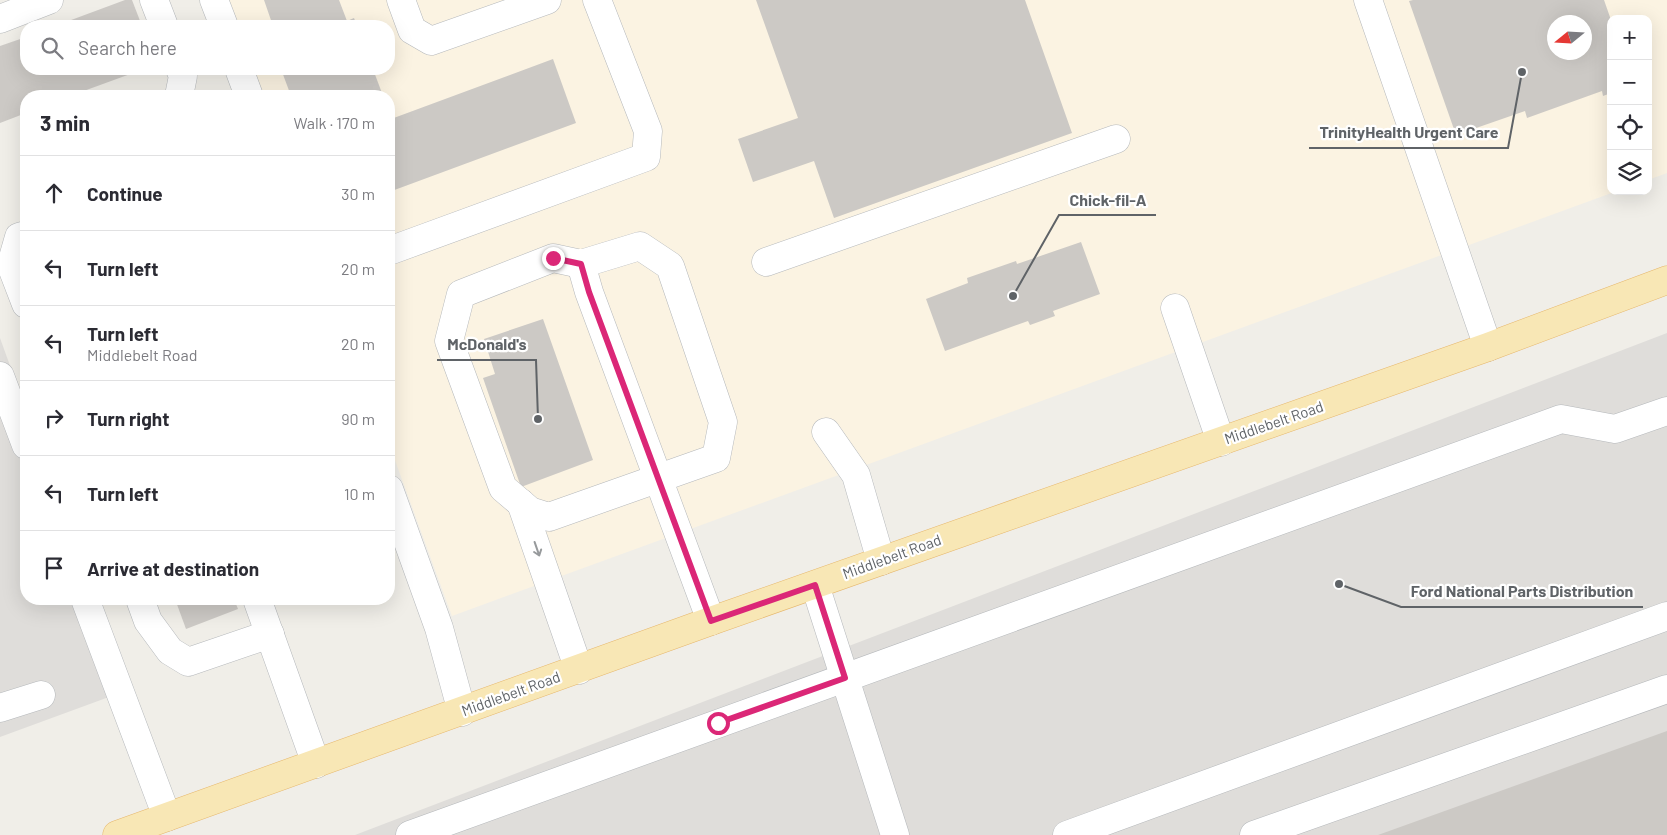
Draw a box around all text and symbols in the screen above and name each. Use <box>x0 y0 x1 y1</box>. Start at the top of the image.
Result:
north arrow <box>1547 15 1592 60</box>
map controls <box>1607 15 1652 195</box>
button: + <box>1607 15 1652 60</box>
search box <box>20 20 395 75</box>
icon: search <box>38 34 66 62</box>
text: Search here <box>78 36 177 59</box>
button: − <box>1607 60 1652 105</box>
button: locate <box>1607 105 1652 150</box>
text: 3 min <box>40 110 90 135</box>
text: Walk · 170 m <box>293 113 375 132</box>
callout: TrinityHealth Urgent Care <box>1309 117 1508 148</box>
text: TrinityHealth Urgent Care <box>1320 122 1499 141</box>
button: layers <box>1607 150 1652 195</box>
icon: ahead <box>40 179 68 207</box>
text: Continue <box>87 182 163 205</box>
text: 30 m <box>341 184 375 203</box>
callout: Chick-fil-A <box>1059 184 1156 215</box>
text: Chick-fil-A <box>1070 190 1147 209</box>
route end <box>542 247 565 270</box>
icon: left <box>40 254 68 282</box>
text: Turn left <box>87 257 158 280</box>
text: 20 m <box>341 259 375 278</box>
text: Turn left <box>87 322 158 345</box>
icon: left <box>40 329 68 357</box>
callout: McDonald's <box>437 329 536 360</box>
text: 20 m <box>341 334 375 353</box>
text: McDonald's <box>447 334 527 353</box>
text: Middlebelt Road <box>87 345 197 364</box>
street label: Middlebelt Road <box>1222 397 1326 447</box>
icon: right <box>40 404 68 432</box>
text: Turn right <box>87 407 169 430</box>
text: 90 m <box>341 409 375 428</box>
icon: left <box>40 479 68 507</box>
text: Turn left <box>87 482 158 505</box>
text: 10 m <box>344 484 375 503</box>
street label: Middlebelt Road <box>840 530 943 582</box>
one-way arrow <box>533 541 542 556</box>
icon: arrive <box>40 554 68 582</box>
text: Arrive at destination <box>87 557 259 580</box>
callout: Ford National Parts Distribution <box>1401 576 1643 607</box>
text: Ford National Parts Distribution <box>1411 581 1633 600</box>
street label: Middlebelt Road <box>459 667 562 719</box>
route start <box>707 712 730 735</box>

